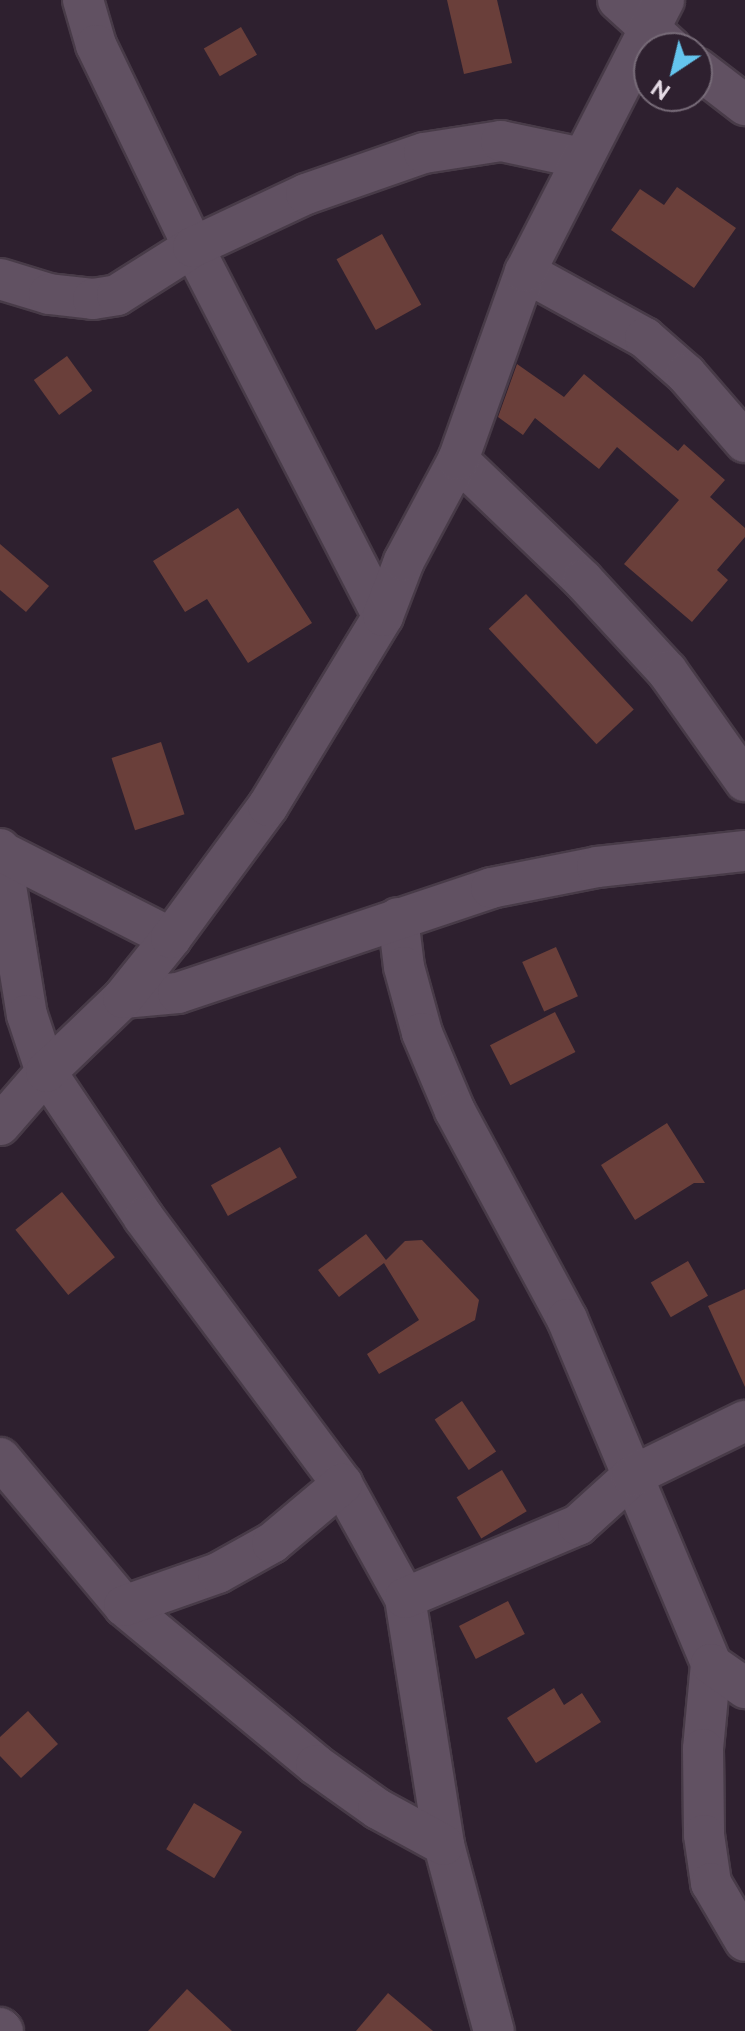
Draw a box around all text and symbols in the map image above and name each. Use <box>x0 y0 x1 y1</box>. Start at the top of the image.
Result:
north arrow <box>633 32 713 112</box>
text: N <box>646 75 675 105</box>

